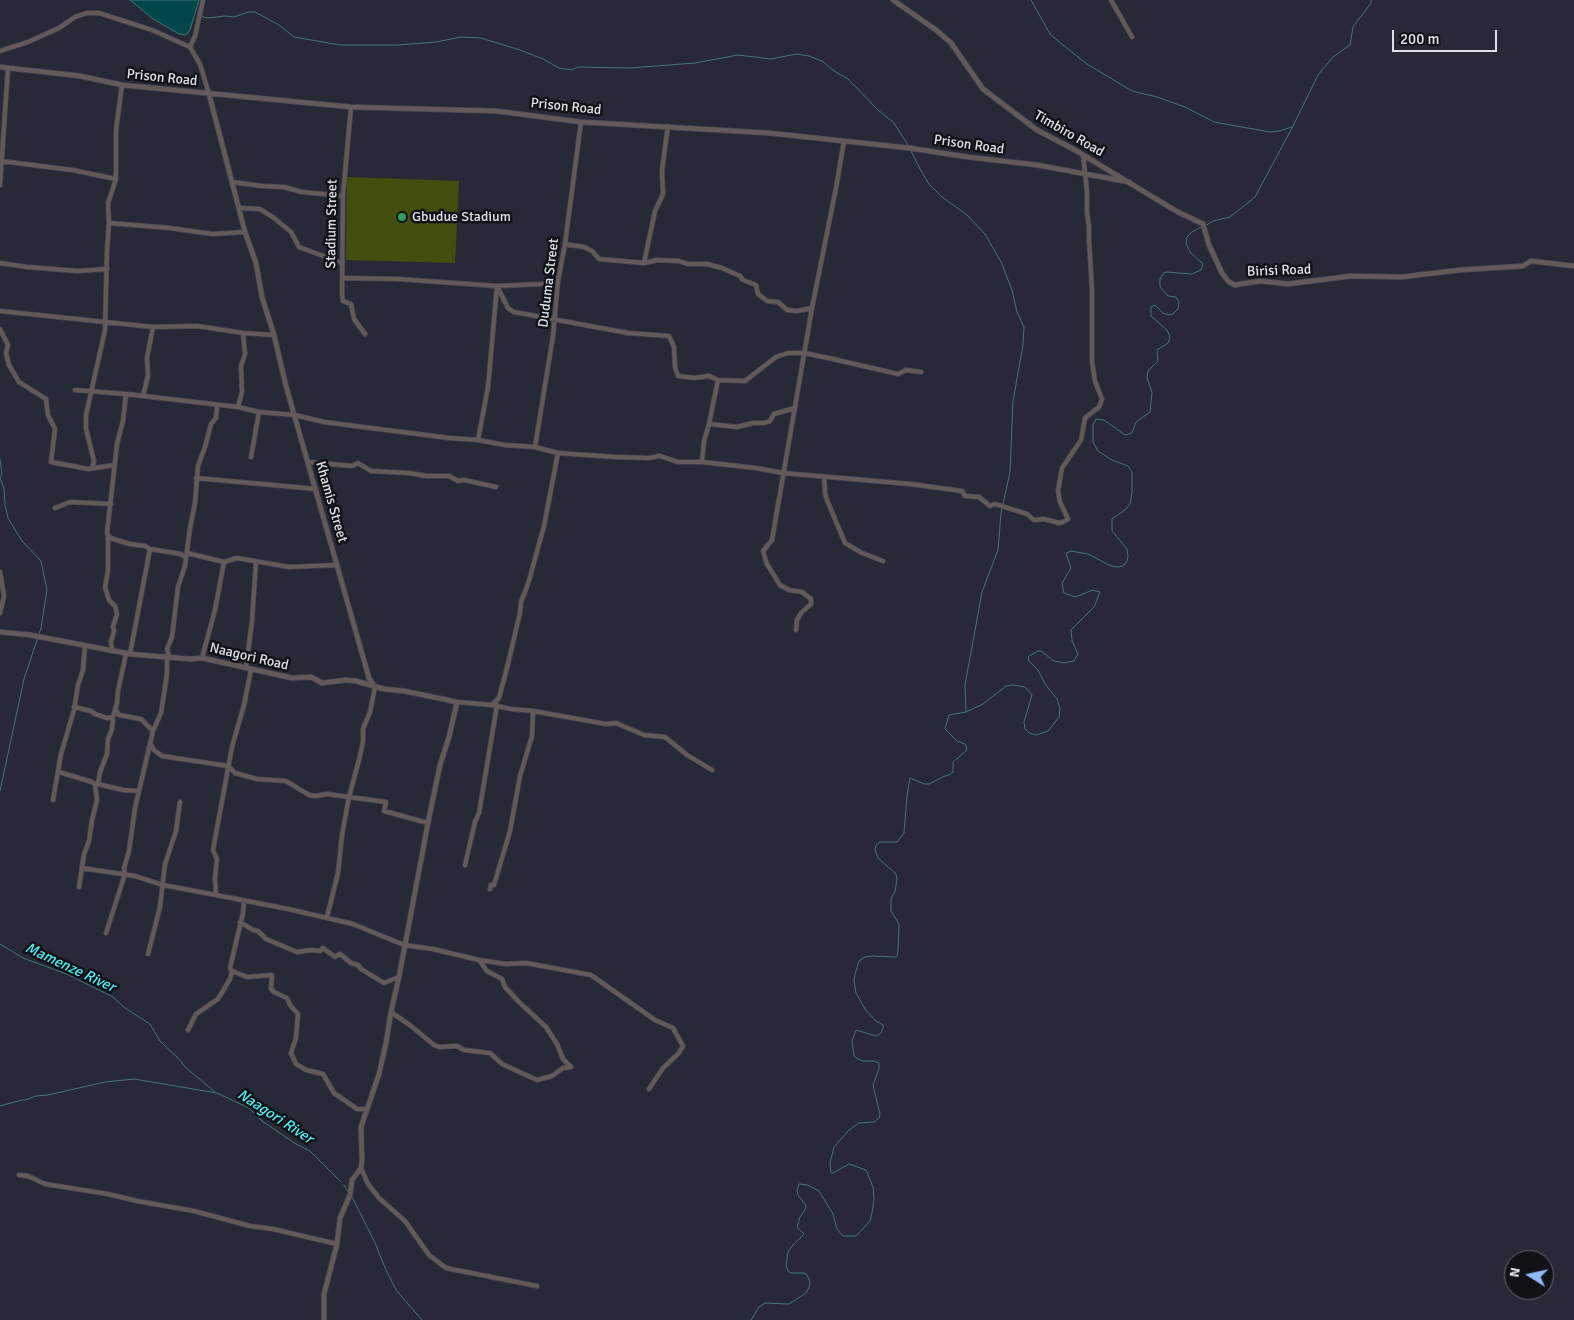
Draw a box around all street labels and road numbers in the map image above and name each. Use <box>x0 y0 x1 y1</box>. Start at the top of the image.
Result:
street label: Prison Road <box>126 66 198 90</box>
street label: Prison Road <box>530 95 602 119</box>
street label: Timbiro Road <box>1031 107 1107 161</box>
street label: Prison Road <box>933 132 1005 158</box>
street label: Stadium Street <box>323 179 341 269</box>
street label: Duduma Street <box>535 238 563 328</box>
street label: Birisi Road <box>1247 261 1311 281</box>
street label: Khamis Street <box>311 459 351 545</box>
street label: Naagori Road <box>208 640 290 674</box>

